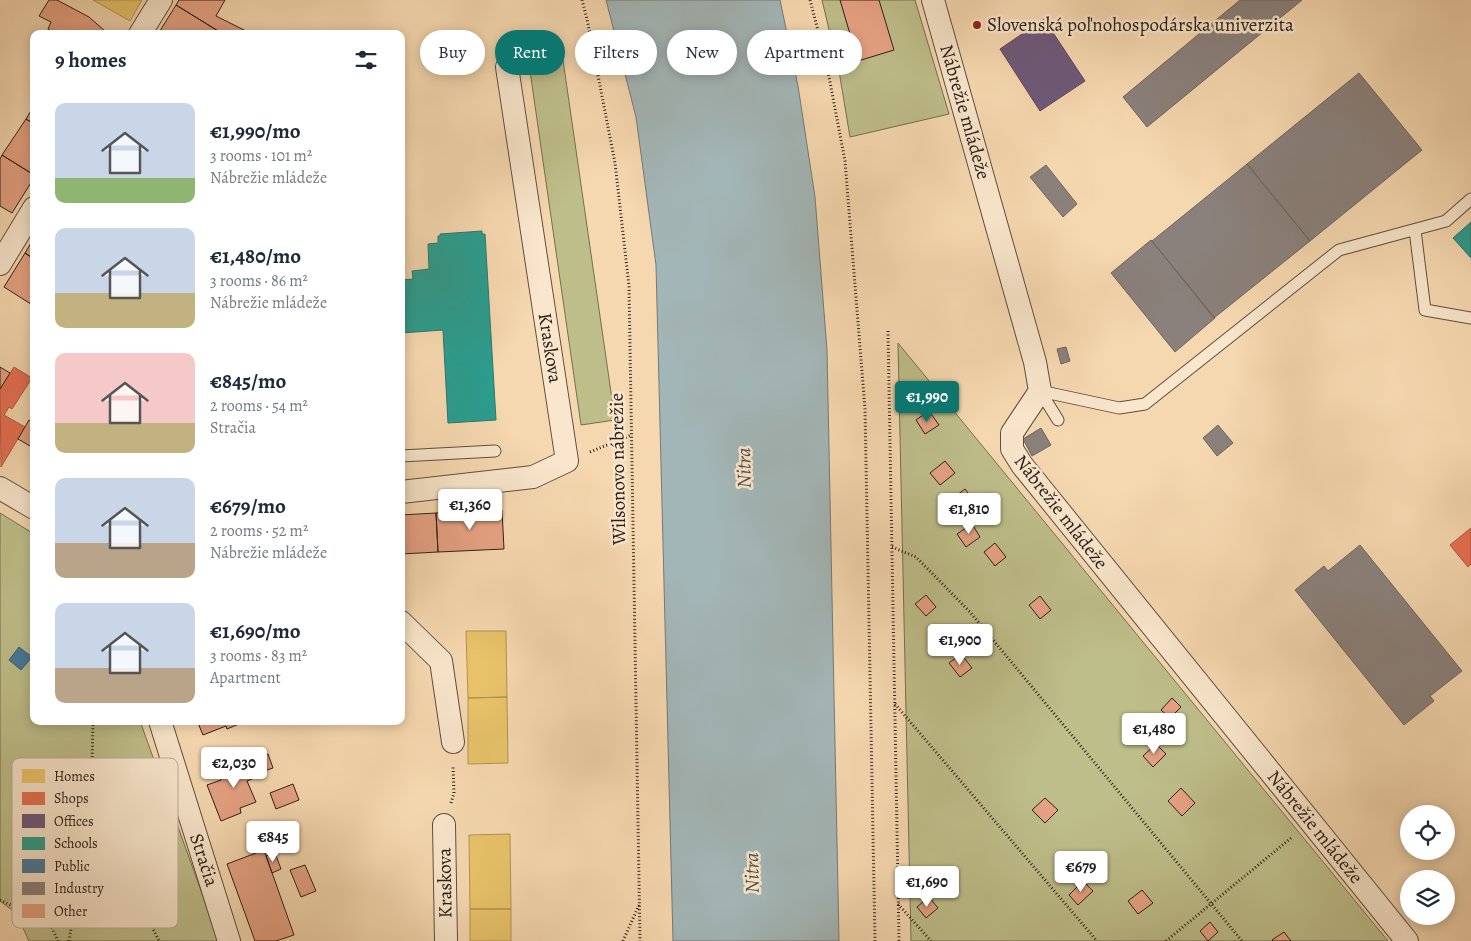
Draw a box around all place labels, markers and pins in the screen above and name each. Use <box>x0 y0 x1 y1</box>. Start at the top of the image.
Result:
place label: Slovenská poľnohospodárska univerzita <box>987 12 1294 38</box>
marker: Slovenská poľnohospodárska univerzita <box>971 19 983 31</box>
pin: €1,990 <box>886 380 968 423</box>
pin: €1,360 <box>429 488 511 531</box>
pin: €1,810 <box>928 492 1010 535</box>
pin: €1,900 <box>919 624 1001 666</box>
pin: €1,480 <box>1113 712 1195 755</box>
pin: €2,030 <box>193 746 275 789</box>
pin: €845 <box>243 820 303 863</box>
pin: €679 <box>1051 850 1111 893</box>
pin: €1,690 <box>886 866 968 908</box>

